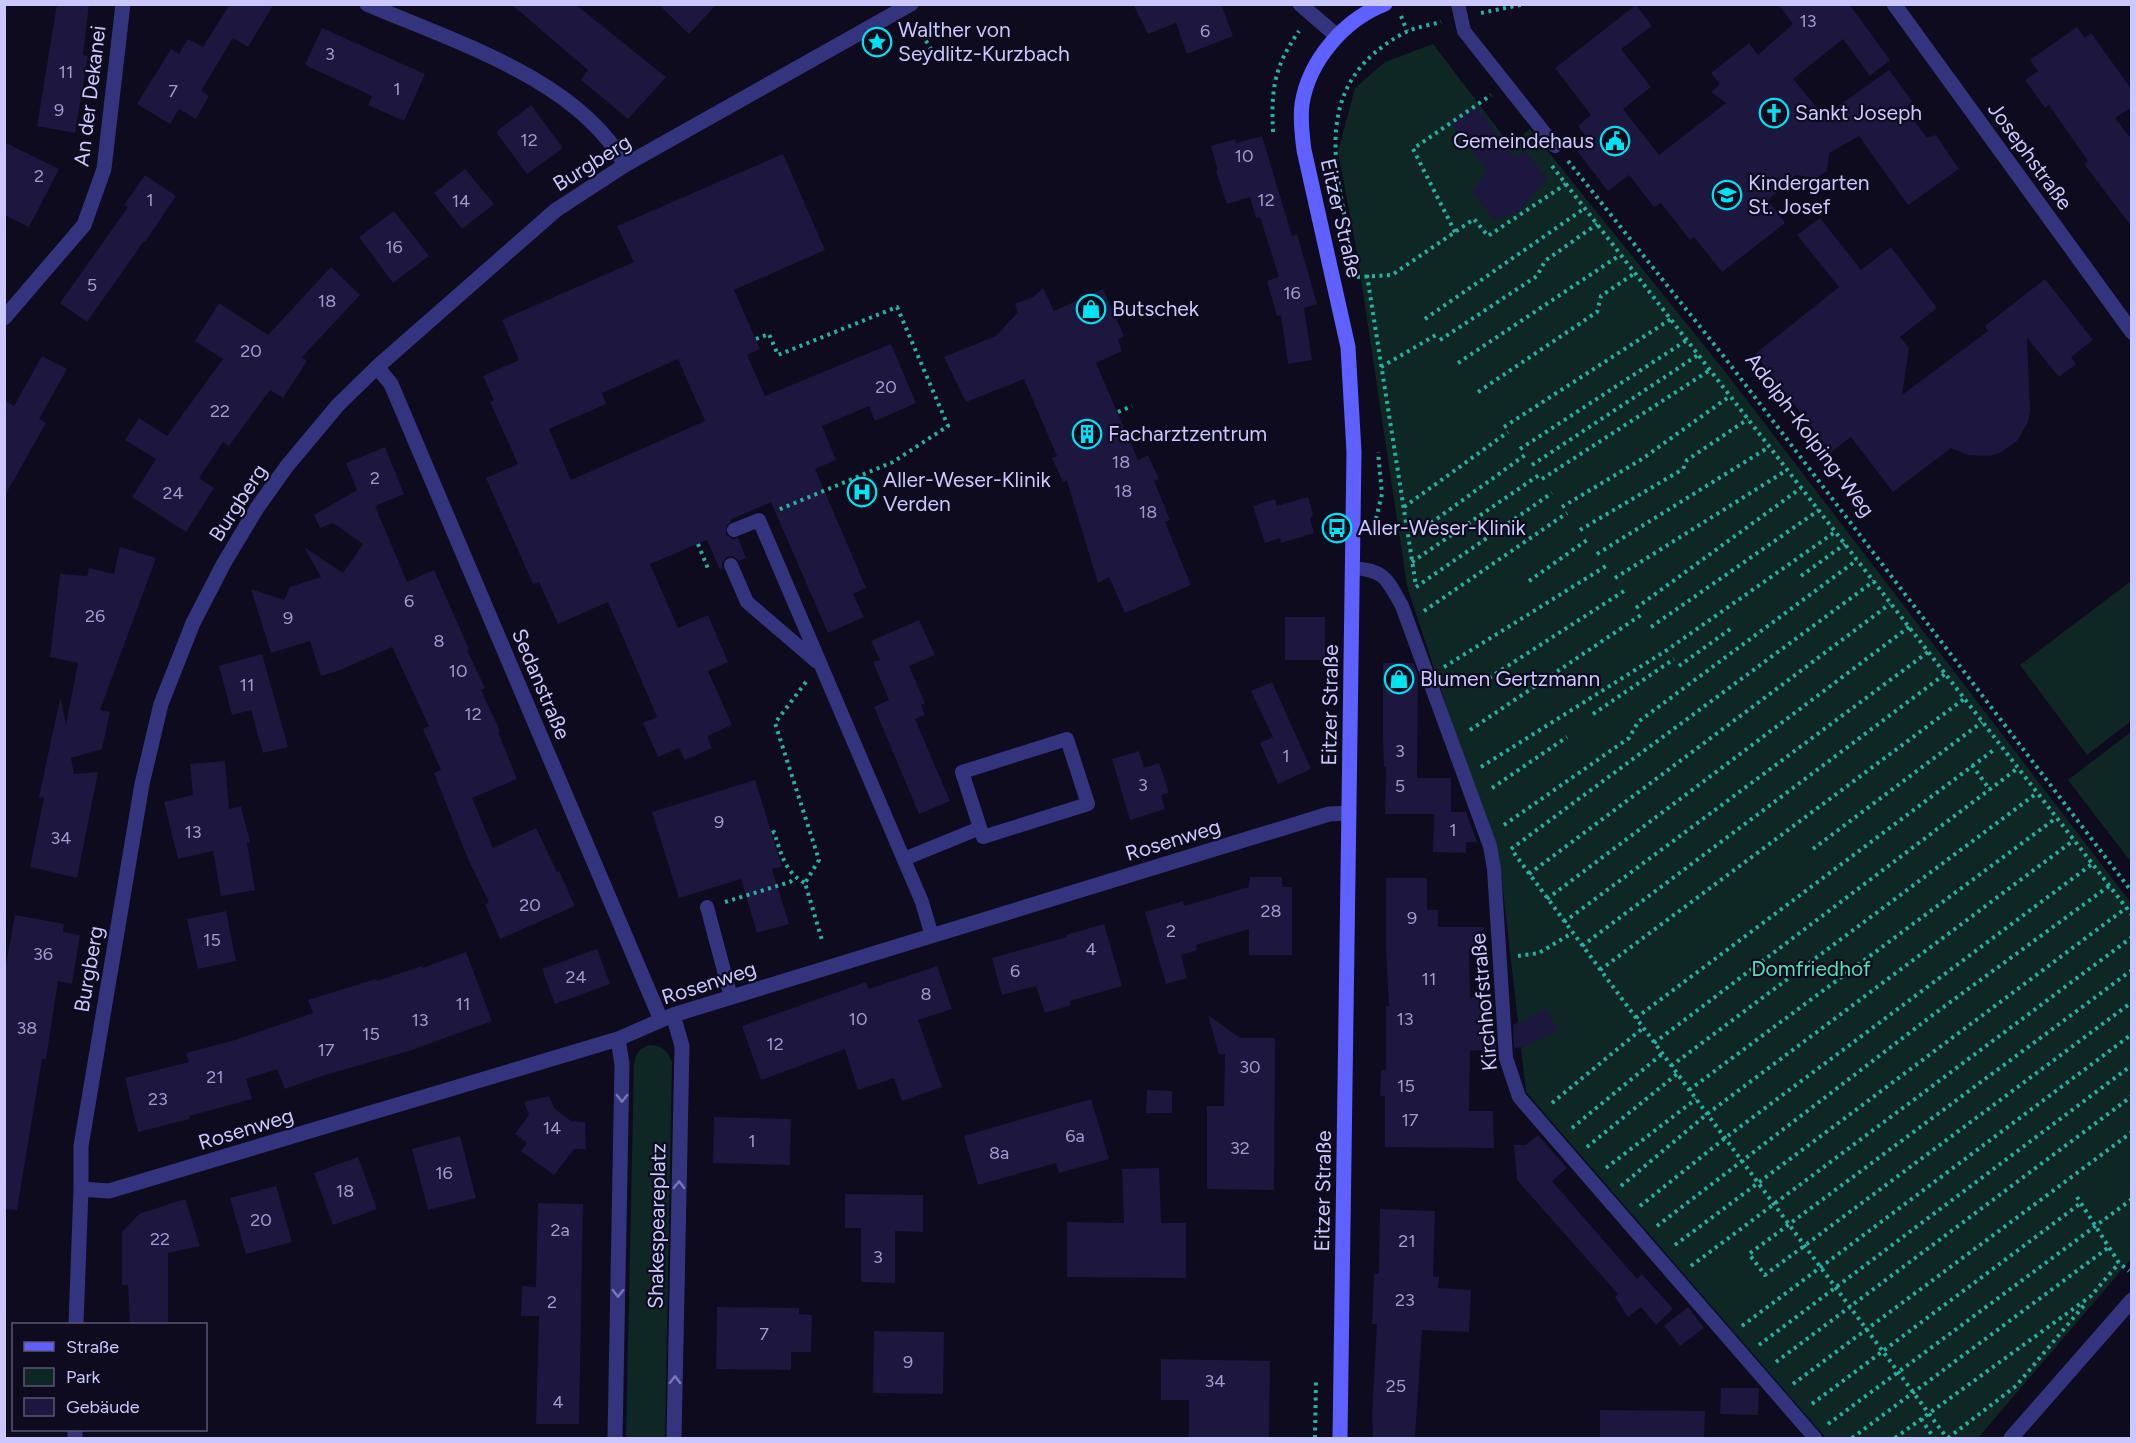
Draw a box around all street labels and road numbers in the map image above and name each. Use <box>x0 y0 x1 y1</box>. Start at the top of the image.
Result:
street label: An der Dekanei <box>68 24 111 168</box>
street label: Josephstraße <box>1983 97 2078 215</box>
street label: Burgberg <box>548 129 635 196</box>
street label: Eitzer Straße <box>1316 156 1367 280</box>
street label: Adolph-Kolping-Weg <box>1741 348 1880 522</box>
street label: Burgberg <box>203 459 272 546</box>
street label: Sedanstraße <box>507 625 576 743</box>
street label: Eitzer Straße <box>1316 644 1343 766</box>
street label: Rosenweg <box>1122 813 1223 866</box>
street label: Burgberg <box>69 924 108 1014</box>
street label: Kirchhofstraße <box>1465 932 1502 1072</box>
street label: Rosenweg <box>658 955 759 1010</box>
street label: Rosenweg <box>195 1102 296 1155</box>
street label: Eitzer Straße <box>1309 1130 1336 1252</box>
street label: Shakespeareplatz <box>643 1143 670 1309</box>

